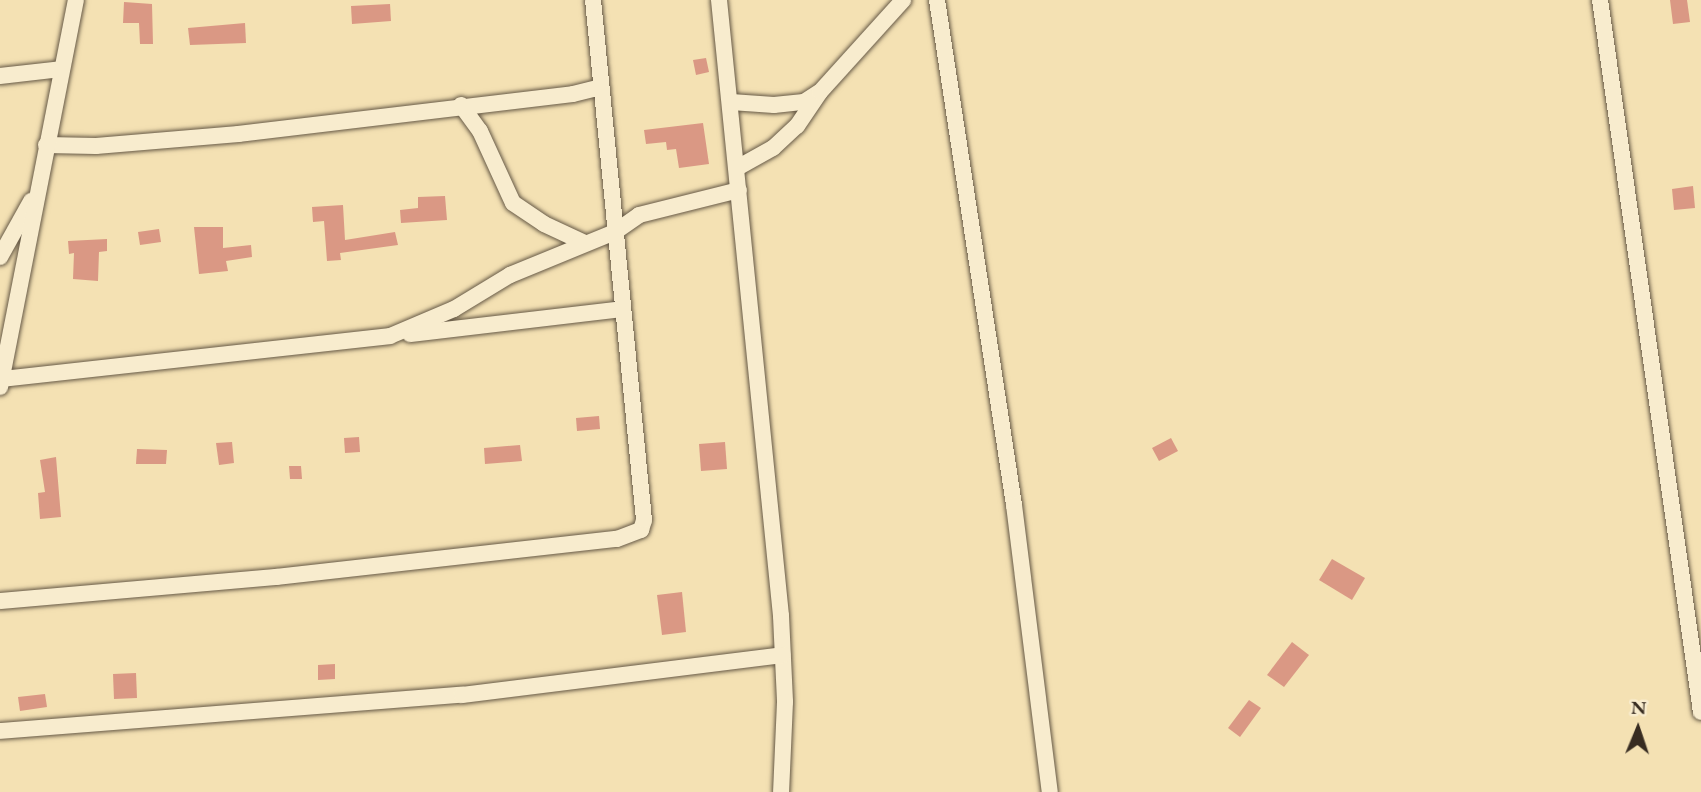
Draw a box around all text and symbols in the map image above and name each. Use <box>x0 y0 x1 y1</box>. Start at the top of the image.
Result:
north arrow <box>1603 694 1673 764</box>
text: N <box>1631 695 1647 720</box>

